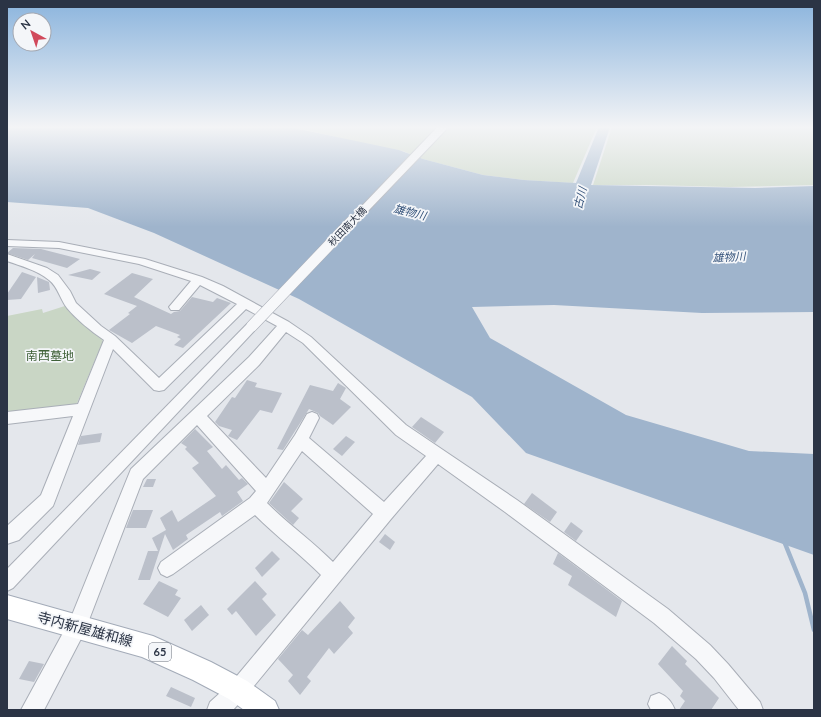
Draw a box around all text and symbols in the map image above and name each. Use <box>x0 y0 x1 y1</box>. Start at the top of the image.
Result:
north arrow <box>12 12 52 52</box>
text: N <box>18 16 33 32</box>
water label: 古川 <box>571 185 589 210</box>
water label: 雄物川 <box>393 201 429 222</box>
street label: 秋田南大橋 <box>325 204 369 248</box>
water label: 雄物川 <box>712 249 747 264</box>
park label: 南西墓地 <box>26 348 74 363</box>
street label: 寺内新屋雄和線 <box>36 608 135 649</box>
road number: 65 <box>149 643 171 661</box>

